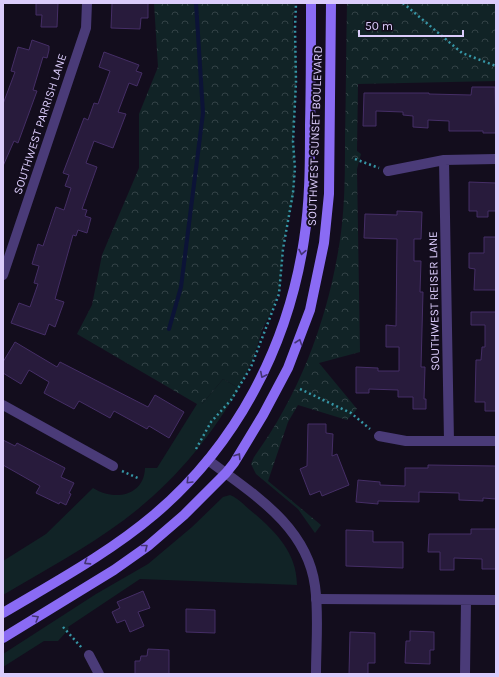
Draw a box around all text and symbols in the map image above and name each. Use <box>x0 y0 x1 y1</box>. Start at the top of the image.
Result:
scale bar <box>359 12 463 38</box>
text: 50 m <box>365 19 393 33</box>
street label: SOUTHWEST SUNSET BOULEVARD <box>305 45 325 226</box>
street label: SOUTHWEST PARRISH LANE <box>11 52 69 196</box>
street label: SOUTHWEST REISER LANE <box>426 231 442 371</box>
one-way arrow <box>298 248 307 255</box>
one-way arrow <box>294 339 303 346</box>
one-way arrow <box>260 371 267 378</box>
one-way arrow <box>233 453 240 460</box>
one-way arrow <box>186 476 194 484</box>
one-way arrow <box>141 545 148 552</box>
one-way arrow <box>84 557 91 565</box>
one-way arrow <box>32 615 39 622</box>

